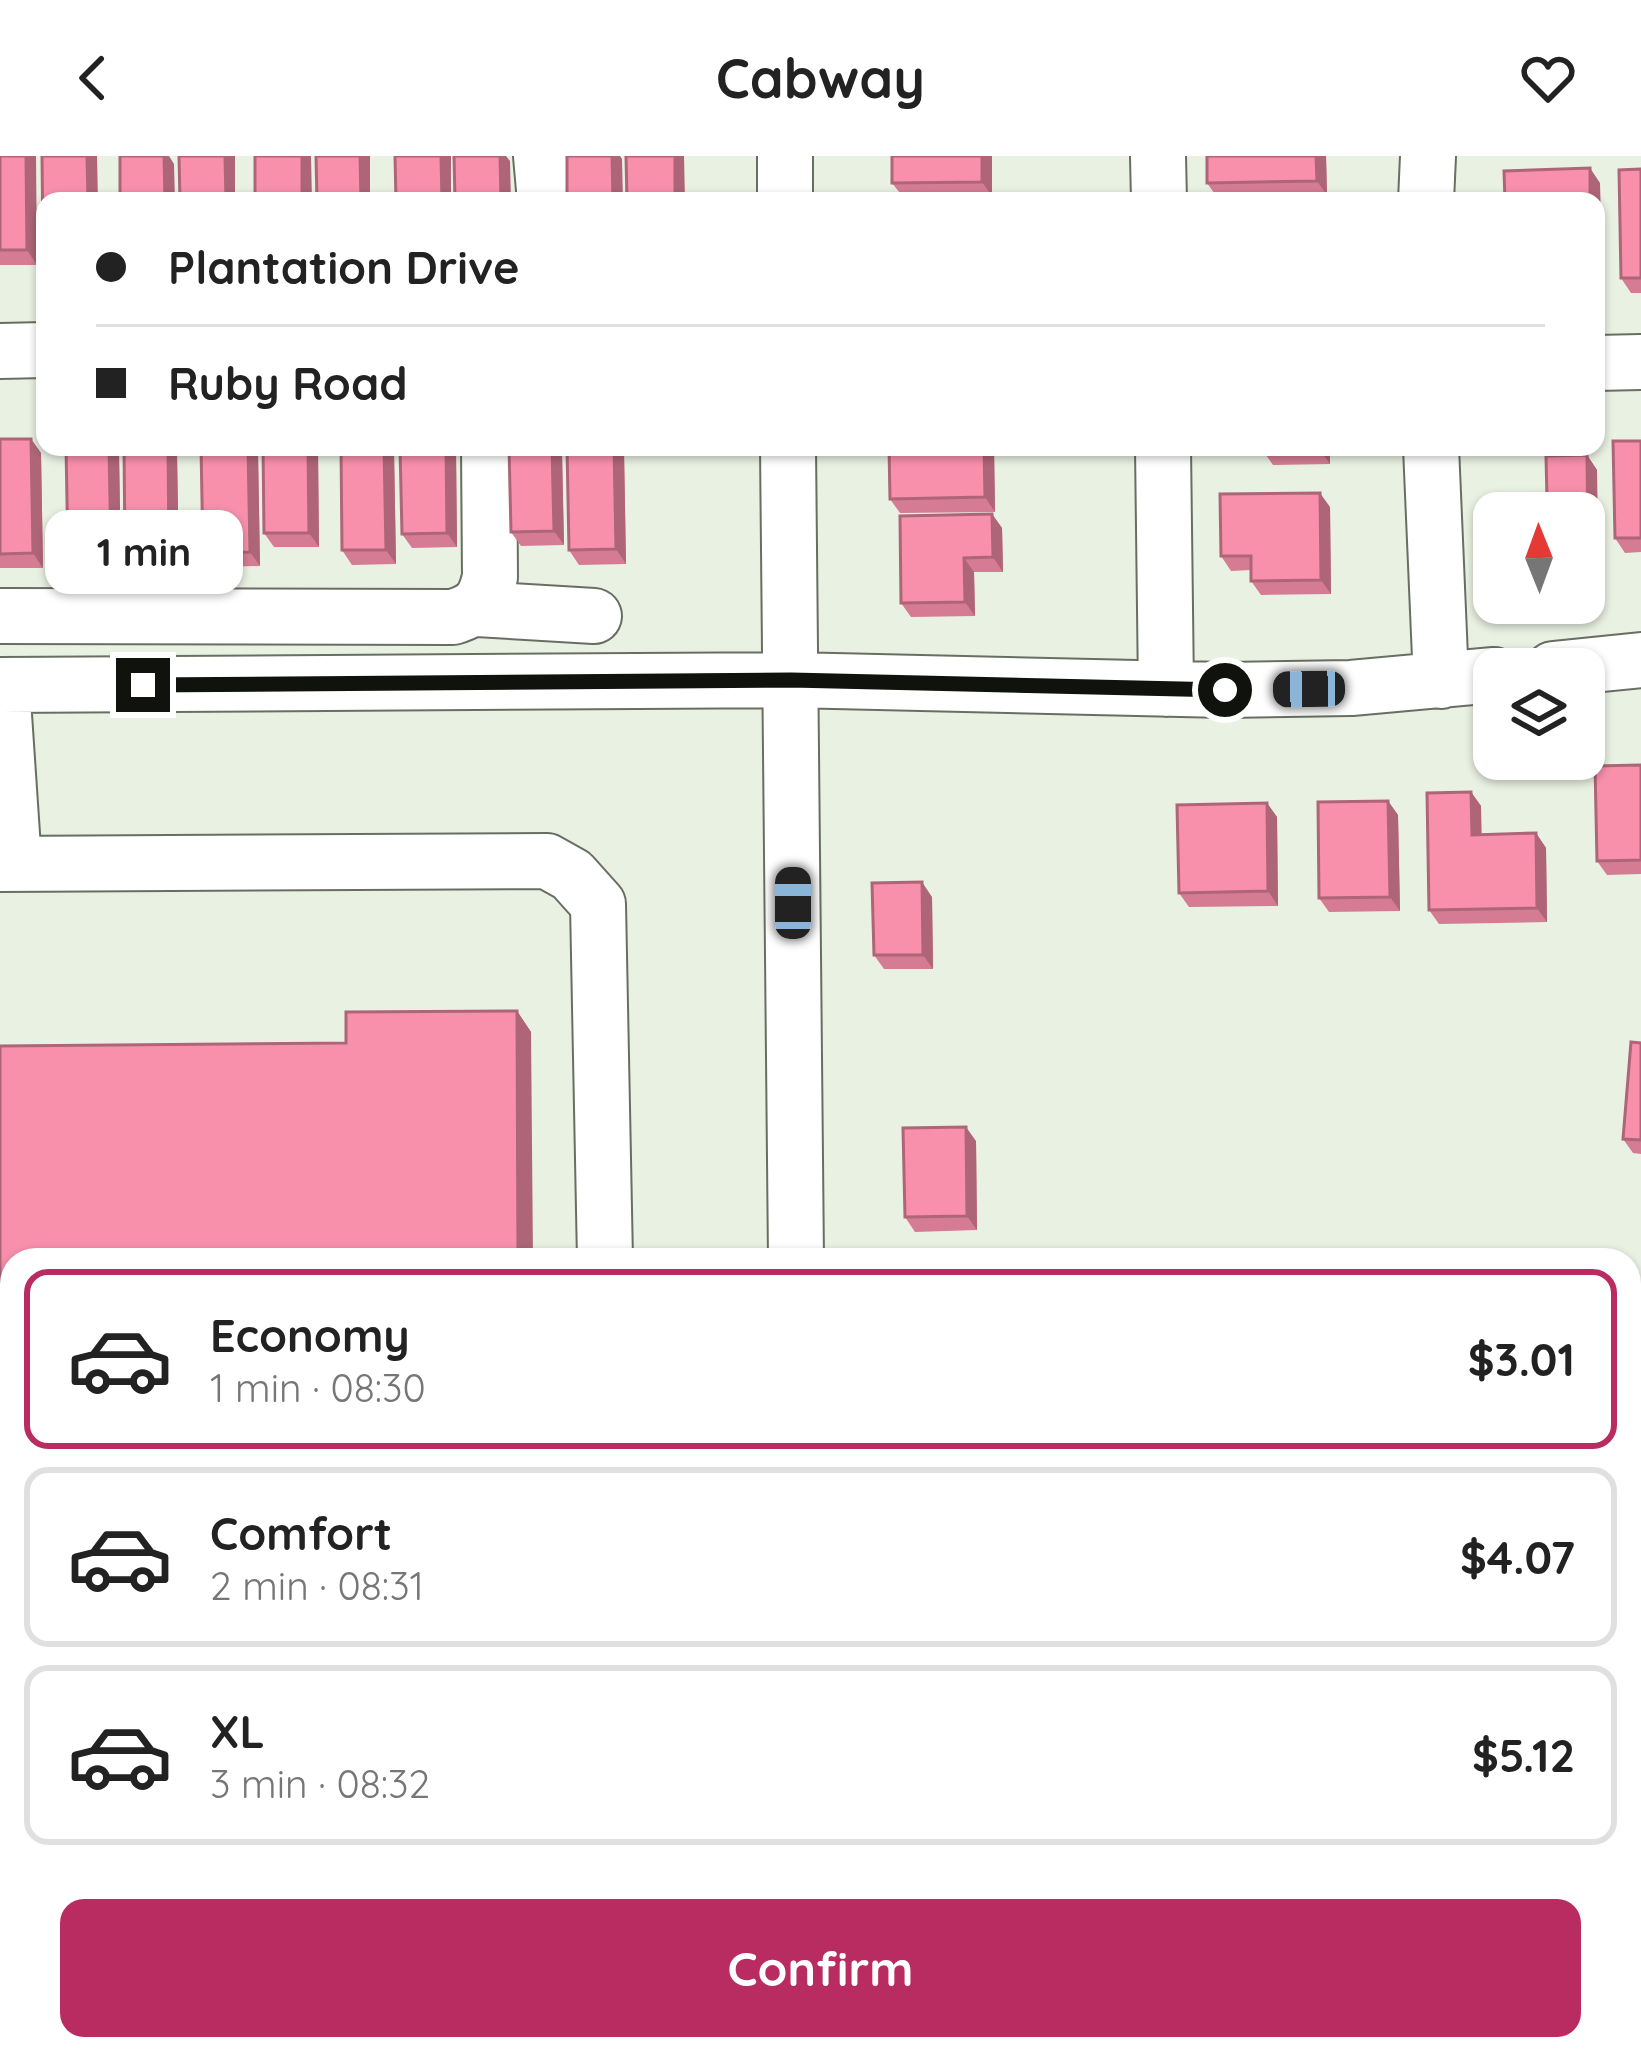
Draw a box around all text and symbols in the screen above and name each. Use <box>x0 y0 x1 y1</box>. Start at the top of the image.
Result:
text: Cabway <box>716 44 925 112</box>
icon: back <box>60 45 126 111</box>
icon: heart <box>1515 45 1581 111</box>
text: Plantation Drive <box>168 239 520 295</box>
text: Ruby Road <box>168 355 407 411</box>
north arrow <box>1473 492 1605 624</box>
map controls <box>1473 492 1605 780</box>
callout: 1 min <box>44 511 242 595</box>
text: 1 min <box>97 527 191 576</box>
button: layers <box>1473 648 1605 780</box>
route end <box>116 658 170 712</box>
route start <box>1198 663 1252 717</box>
car <box>1273 670 1345 708</box>
car <box>775 867 811 939</box>
icon: car <box>66 1305 174 1413</box>
text: Economy <box>210 1307 410 1363</box>
text: $3.01 <box>1468 1331 1575 1387</box>
text: 1 min · 08:30 <box>210 1363 426 1412</box>
icon: car <box>66 1503 174 1611</box>
text: Comfort <box>210 1505 392 1561</box>
text: $4.07 <box>1460 1529 1575 1585</box>
text: 2 min · 08:31 <box>210 1561 424 1610</box>
icon: car <box>66 1701 174 1809</box>
text: XL <box>210 1703 265 1759</box>
text: $5.12 <box>1472 1727 1575 1783</box>
text: 3 min · 08:32 <box>210 1759 430 1808</box>
button: Confirm <box>60 1899 1581 2037</box>

